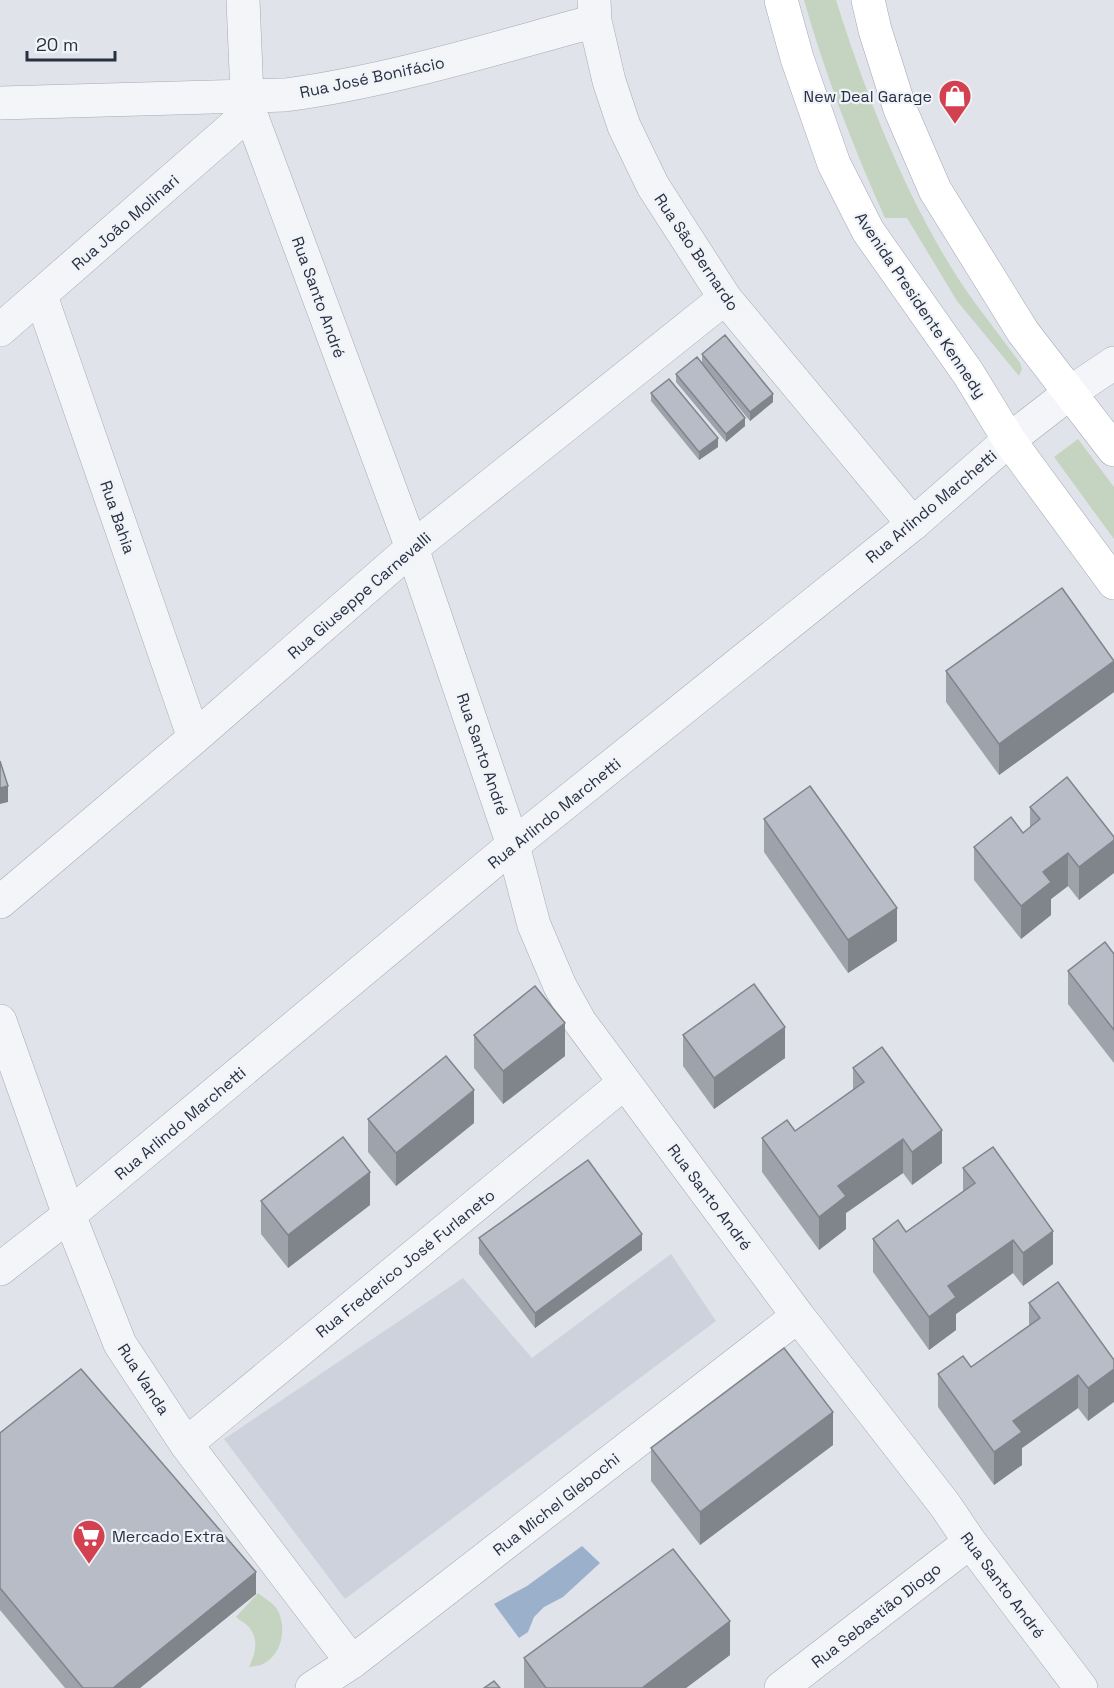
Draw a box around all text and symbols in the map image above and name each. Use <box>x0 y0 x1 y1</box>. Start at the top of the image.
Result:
scale bar <box>27 24 116 62</box>
text: 20 m <box>36 33 79 56</box>
street label: Rua José Bonifácio <box>298 52 447 103</box>
shop icon: New Deal Garage <box>937 78 973 125</box>
place label: New Deal Garage <box>804 86 932 107</box>
street label: Rua João Molinari <box>67 170 183 275</box>
street label: Rua São Bernardo <box>650 190 744 315</box>
street label: Avenida Presidente Kennedy <box>850 208 991 402</box>
street label: Rua Santo André <box>287 233 350 361</box>
street label: Rua Arlindo Marchetti <box>861 445 1001 567</box>
street label: Rua Bahia <box>95 478 140 556</box>
street label: Rua Giuseppe Carnevalli <box>283 527 435 663</box>
street label: Rua Santo André <box>452 690 513 818</box>
street label: Rua Arlindo Marchetti <box>484 753 625 874</box>
street label: Rua Arlindo Marchetti <box>110 1062 250 1184</box>
street label: Rua Santo André <box>663 1140 757 1255</box>
street label: Rua Frederico José Furlaneto <box>311 1184 499 1342</box>
street label: Rua Vanda <box>113 1340 174 1419</box>
street label: Rua Michel Glebochi <box>489 1448 624 1560</box>
supermarket icon: Mercado Extra <box>71 1518 107 1565</box>
place label: Mercado Extra <box>112 1526 225 1547</box>
street label: Rua Santo André <box>956 1528 1050 1643</box>
street label: Rua Sebastião Diogo <box>807 1558 945 1673</box>

